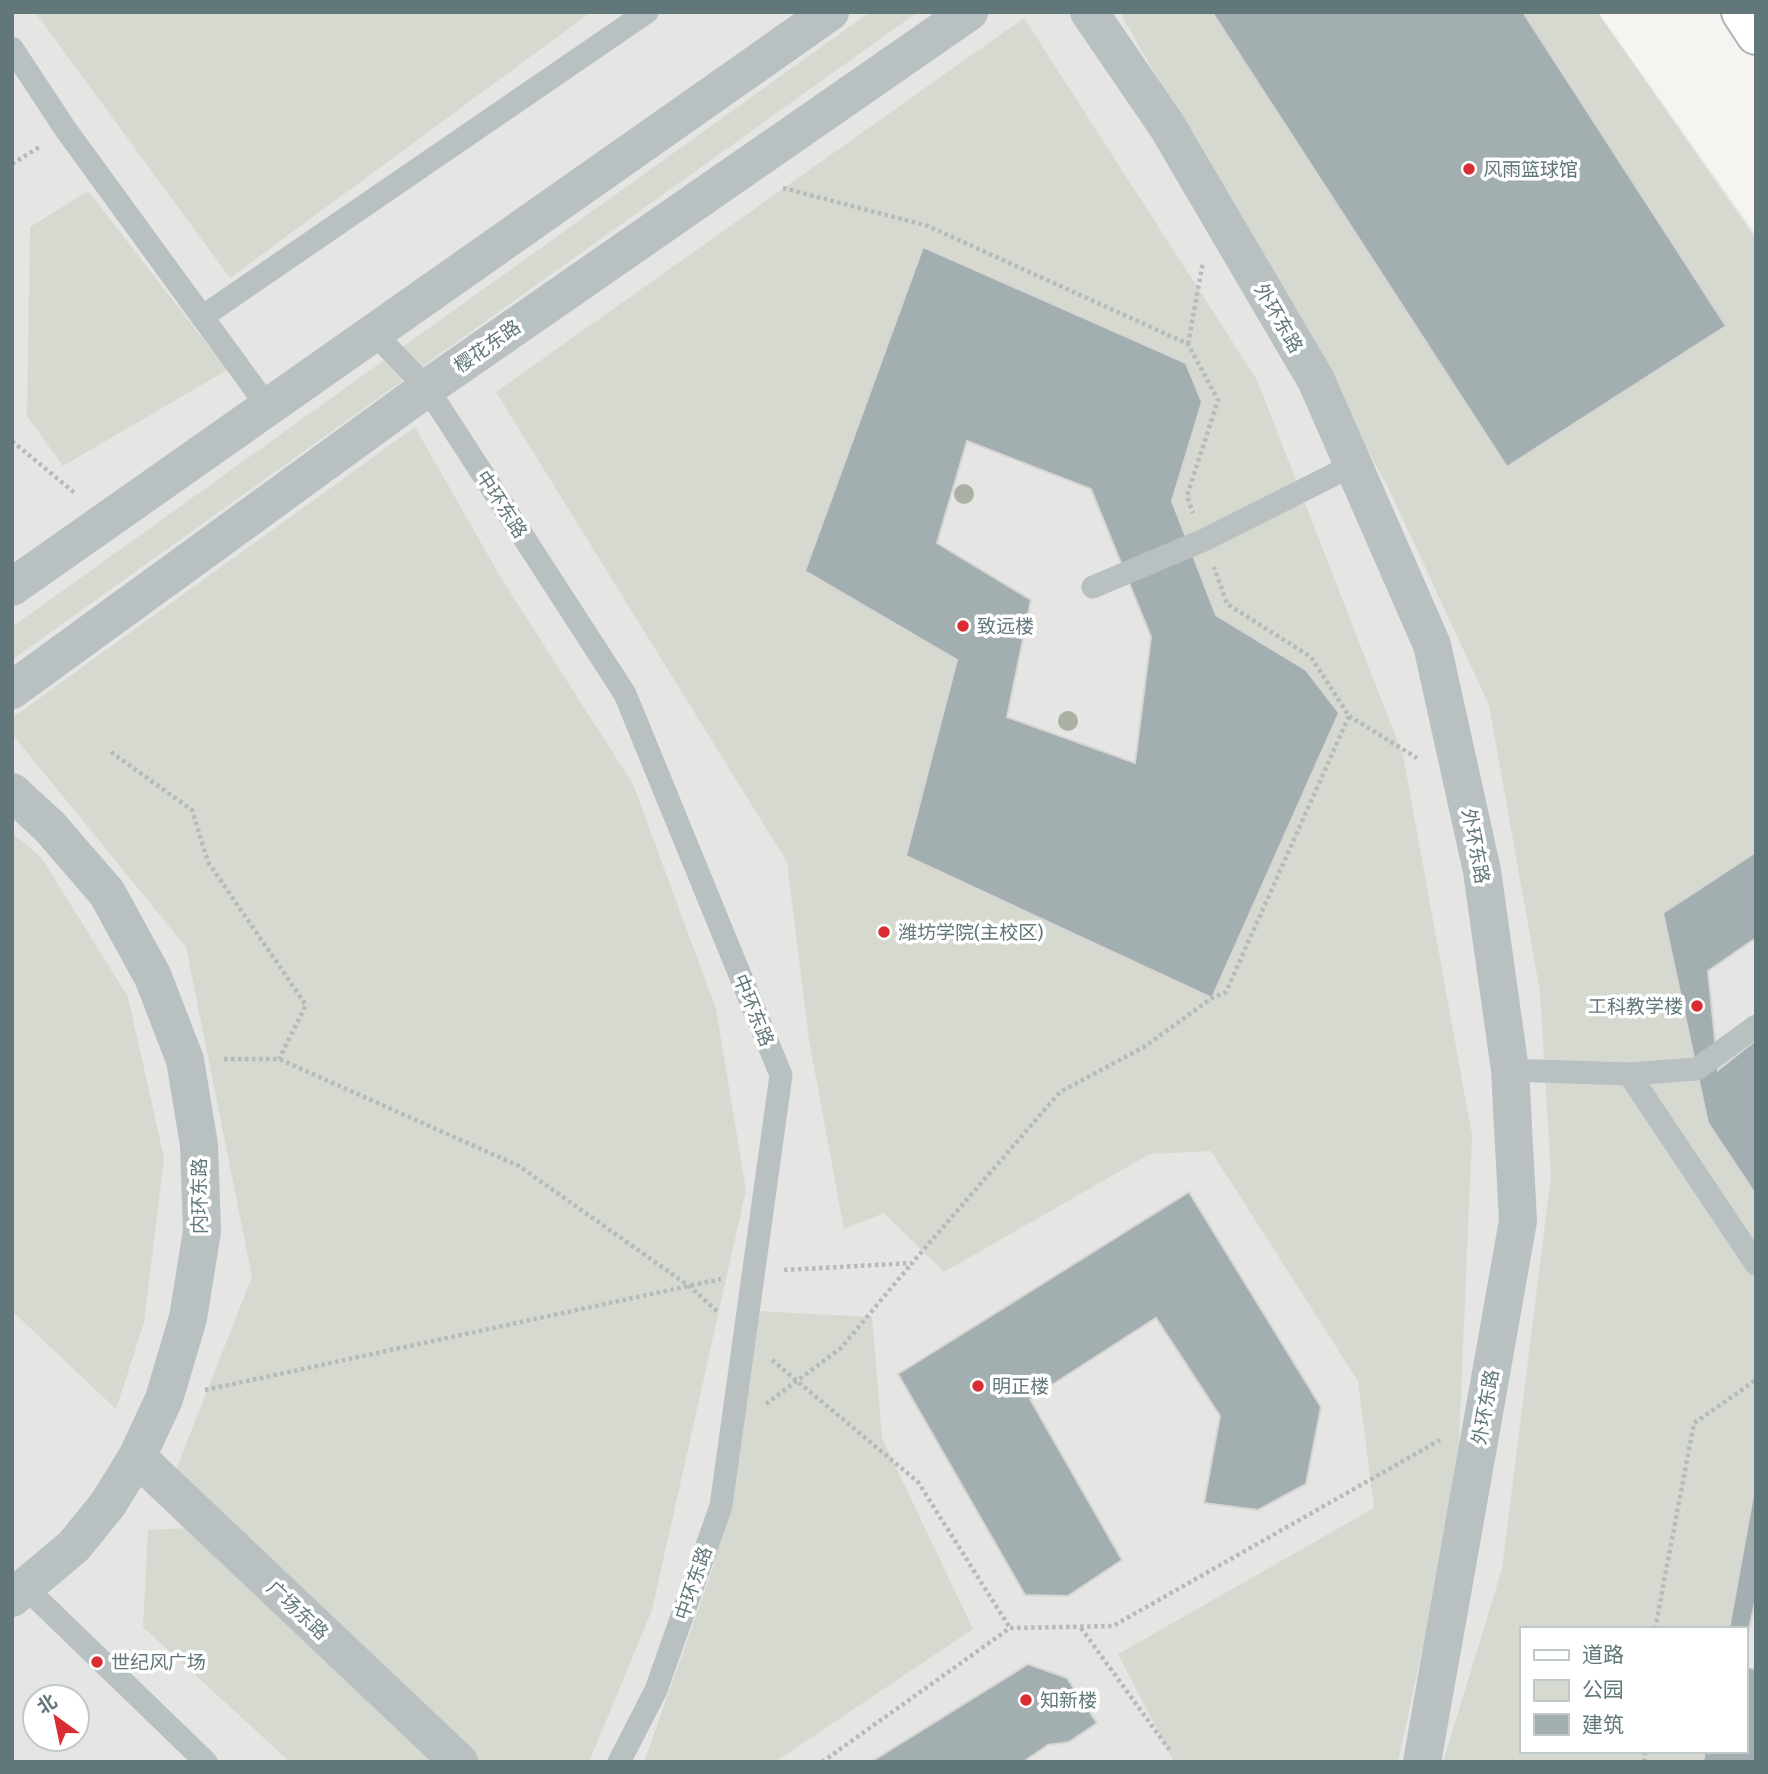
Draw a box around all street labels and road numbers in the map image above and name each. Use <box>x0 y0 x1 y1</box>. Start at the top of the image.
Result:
street label: 外环东路 <box>1250 280 1308 357</box>
street label: 樱花东路 <box>450 315 525 378</box>
street label: 中环东路 <box>471 466 532 542</box>
street label: 外环东路 <box>1457 807 1494 886</box>
street label: 中环东路 <box>729 971 778 1050</box>
street label: 内环东路 <box>188 1158 211 1234</box>
street label: 外环东路 <box>1468 1368 1503 1447</box>
street label: 中环东路 <box>670 1543 717 1623</box>
street label: 广场东路 <box>262 1576 333 1645</box>

